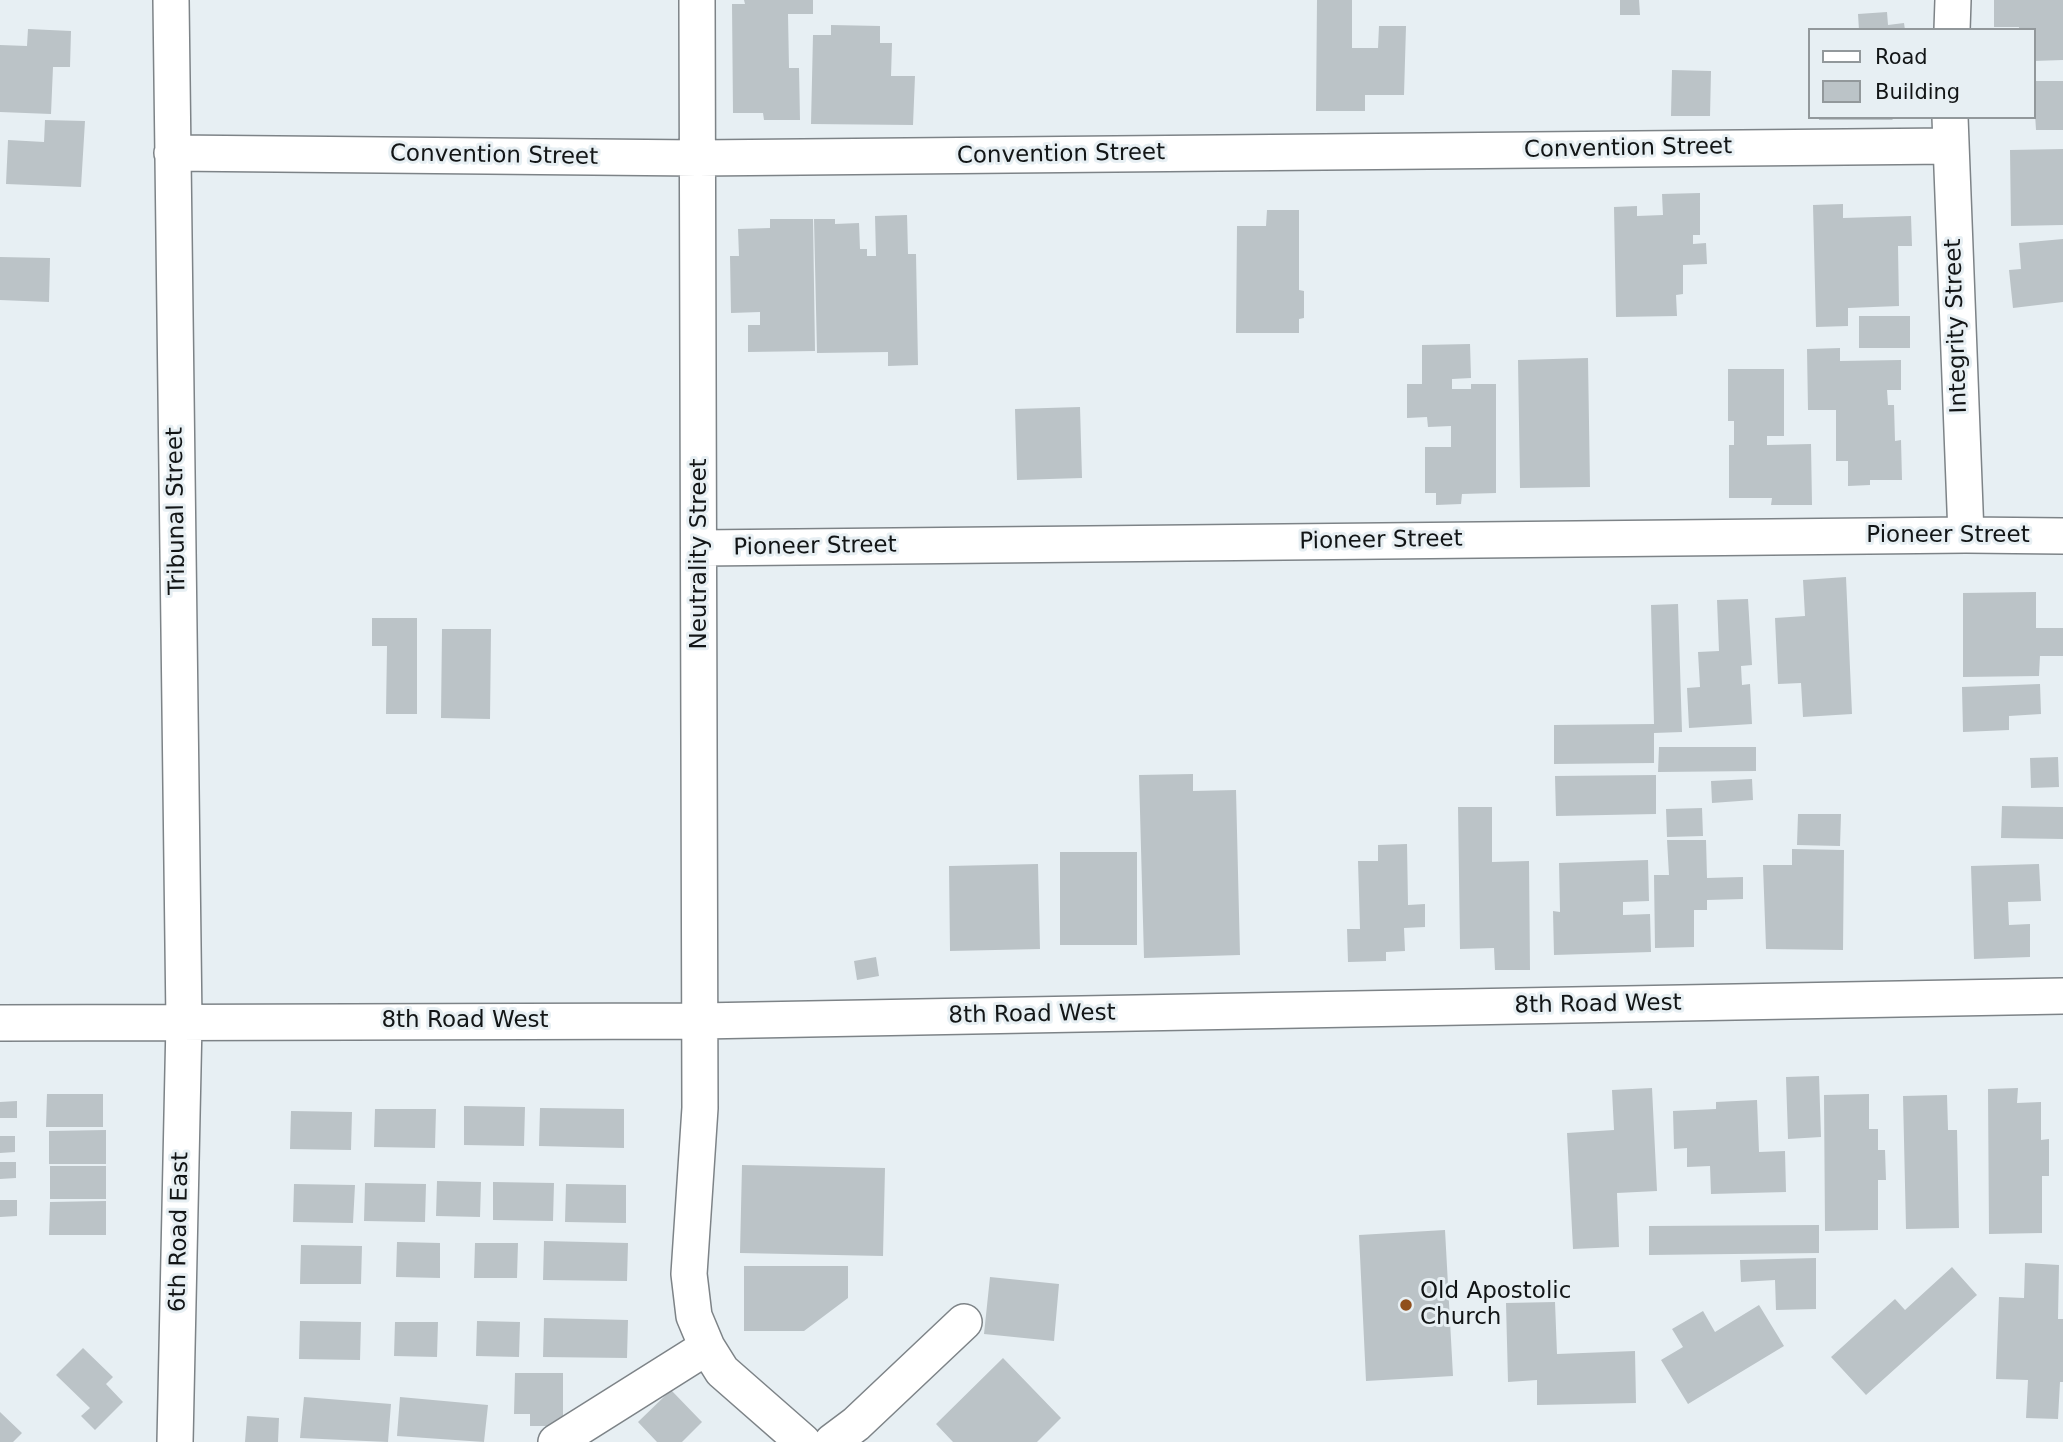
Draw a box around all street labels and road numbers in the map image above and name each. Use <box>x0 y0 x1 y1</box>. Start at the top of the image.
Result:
street label: Convention Street <box>1524 133 1732 165</box>
street label: Convention Street <box>957 139 1165 171</box>
street label: Convention Street <box>390 140 598 172</box>
street label: Integrity Street <box>1940 238 1974 414</box>
street label: Tribunal Street <box>162 427 192 595</box>
street label: Neutrality Street <box>686 458 714 650</box>
street label: Pioneer Street <box>1866 522 2030 550</box>
street label: Pioneer Street <box>1299 526 1463 556</box>
street label: Pioneer Street <box>733 532 897 562</box>
street label: 8th Road West <box>1514 990 1682 1020</box>
street label: 8th Road West <box>948 1000 1116 1030</box>
street label: 8th Road West <box>381 1007 549 1035</box>
street label: 6th Road East <box>165 1152 195 1312</box>

